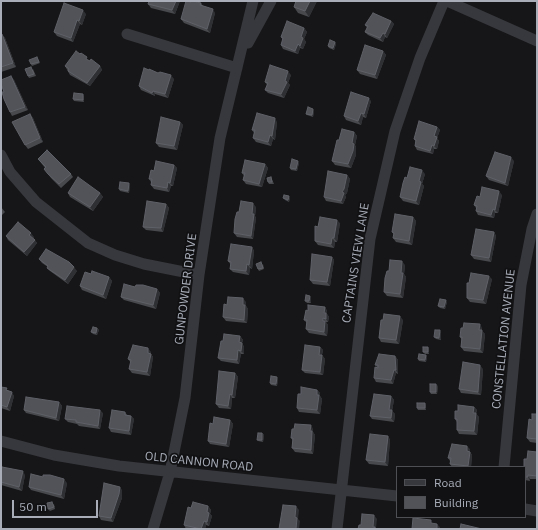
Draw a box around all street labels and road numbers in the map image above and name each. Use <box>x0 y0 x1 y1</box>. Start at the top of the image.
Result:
street label: CAPTAINS VIEW LANE <box>339 202 373 324</box>
street label: GUNPOWDER DRIVE <box>172 233 200 345</box>
street label: CONSTELLATION AVENUE <box>489 268 519 410</box>
street label: OLD CANNON ROAD <box>144 449 254 475</box>

